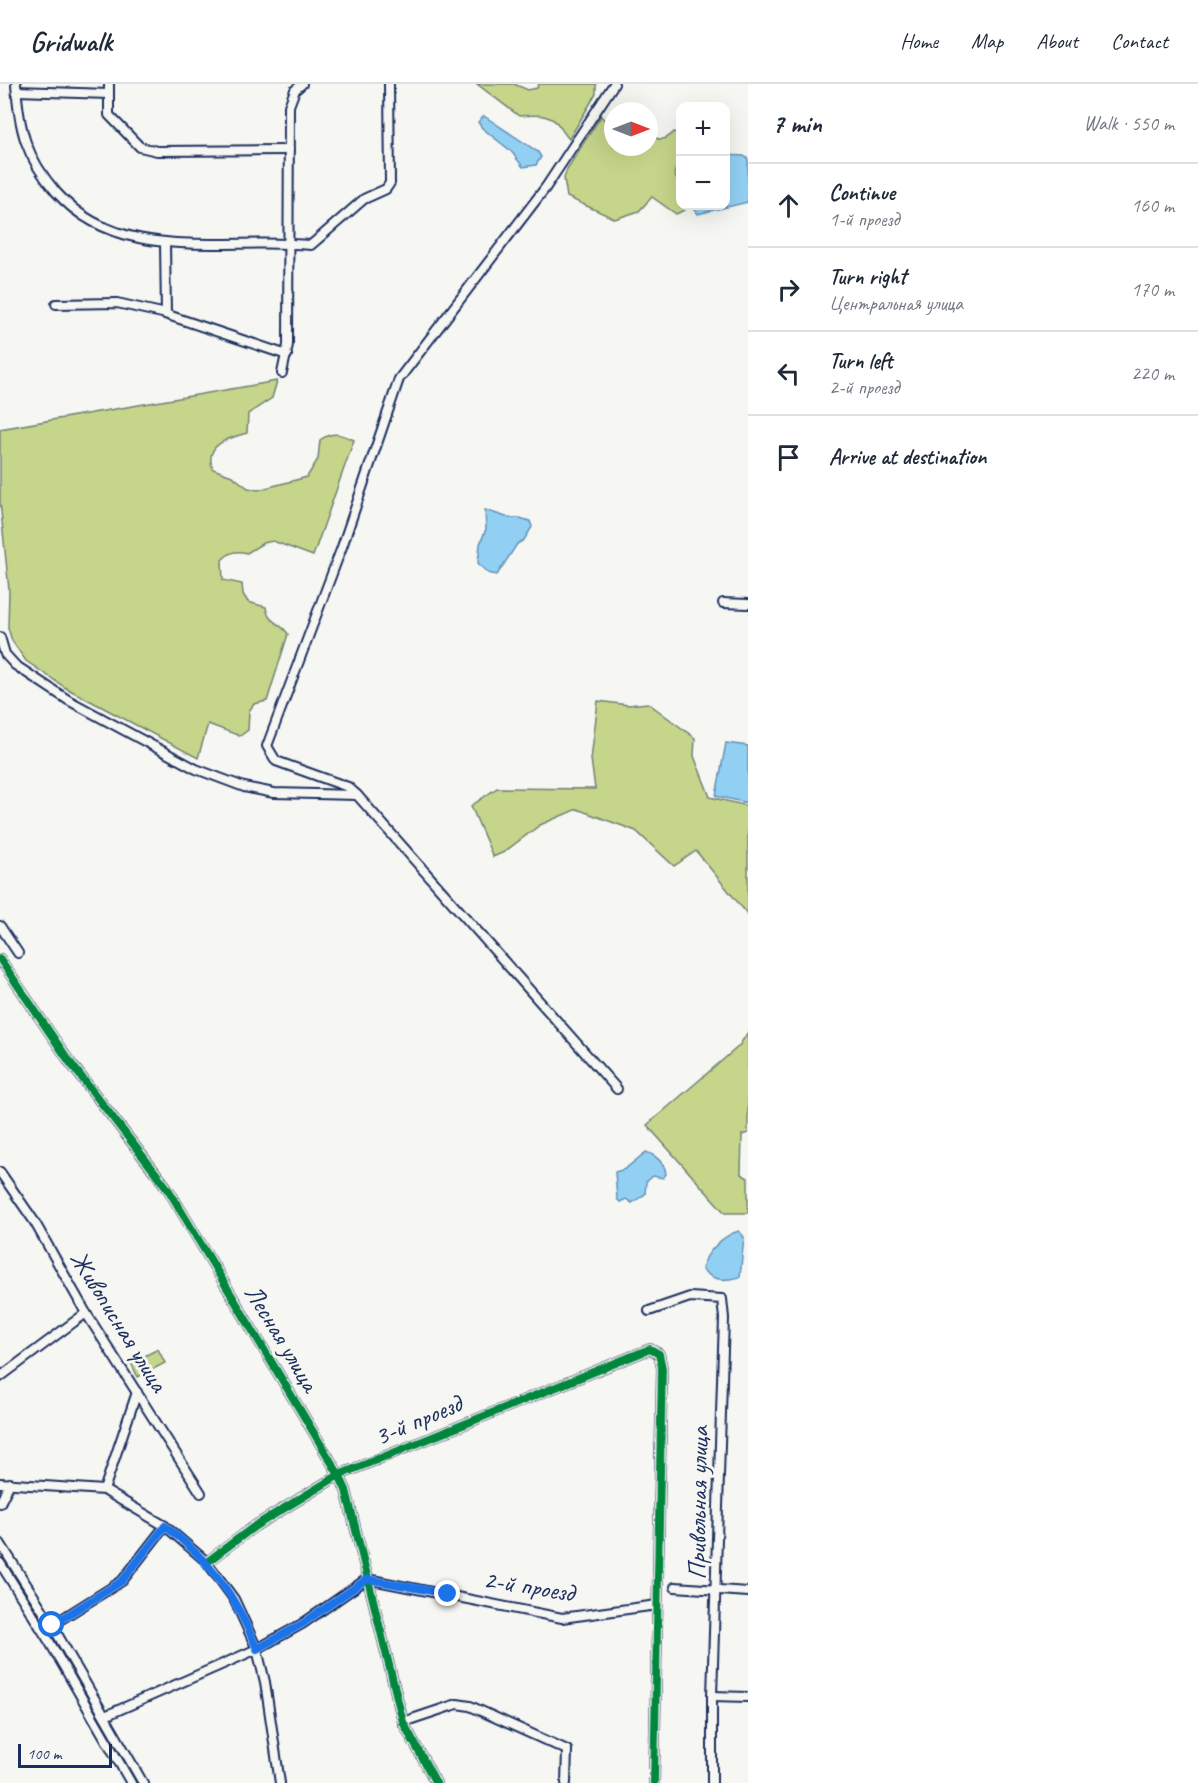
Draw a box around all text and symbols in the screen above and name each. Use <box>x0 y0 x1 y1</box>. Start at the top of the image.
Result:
text: Gridwalk <box>30 24 112 59</box>
text: Home <box>900 28 938 54</box>
text: Map <box>971 28 1003 54</box>
text: About <box>1036 28 1078 54</box>
text: Contact <box>1111 28 1168 54</box>
north arrow <box>604 102 658 156</box>
map controls <box>676 102 730 210</box>
button: + <box>676 102 730 156</box>
text: 7 min <box>772 107 822 140</box>
text: Walk · 550 m <box>1084 111 1174 136</box>
button: − <box>676 156 730 210</box>
text: Continue <box>829 179 895 207</box>
icon: ahead <box>772 189 805 222</box>
text: 160 m <box>1131 193 1174 218</box>
text: 1-й проезд <box>829 207 899 232</box>
text: Turn right <box>829 263 906 291</box>
icon: right <box>772 273 805 306</box>
text: 170 m <box>1131 277 1174 302</box>
text: Центральная улица <box>829 291 963 316</box>
text: Turn left <box>829 347 893 375</box>
icon: left <box>772 357 805 390</box>
text: 220 m <box>1131 361 1174 386</box>
text: 2-й проезд <box>829 375 899 400</box>
icon: arrive <box>772 441 805 474</box>
text: Arrive at destination <box>829 443 986 471</box>
street label: Живописная улица <box>62 1244 176 1399</box>
street label: Лесная улица <box>237 1279 328 1399</box>
street label: 3-й проезд <box>369 1386 469 1453</box>
street label: Привольная улица <box>680 1424 716 1580</box>
street label: 2-й проезд <box>481 1563 580 1610</box>
route end <box>434 1580 460 1606</box>
route start <box>38 1611 64 1637</box>
scale bar <box>18 1741 112 1768</box>
text: 100 m <box>27 1744 61 1764</box>

